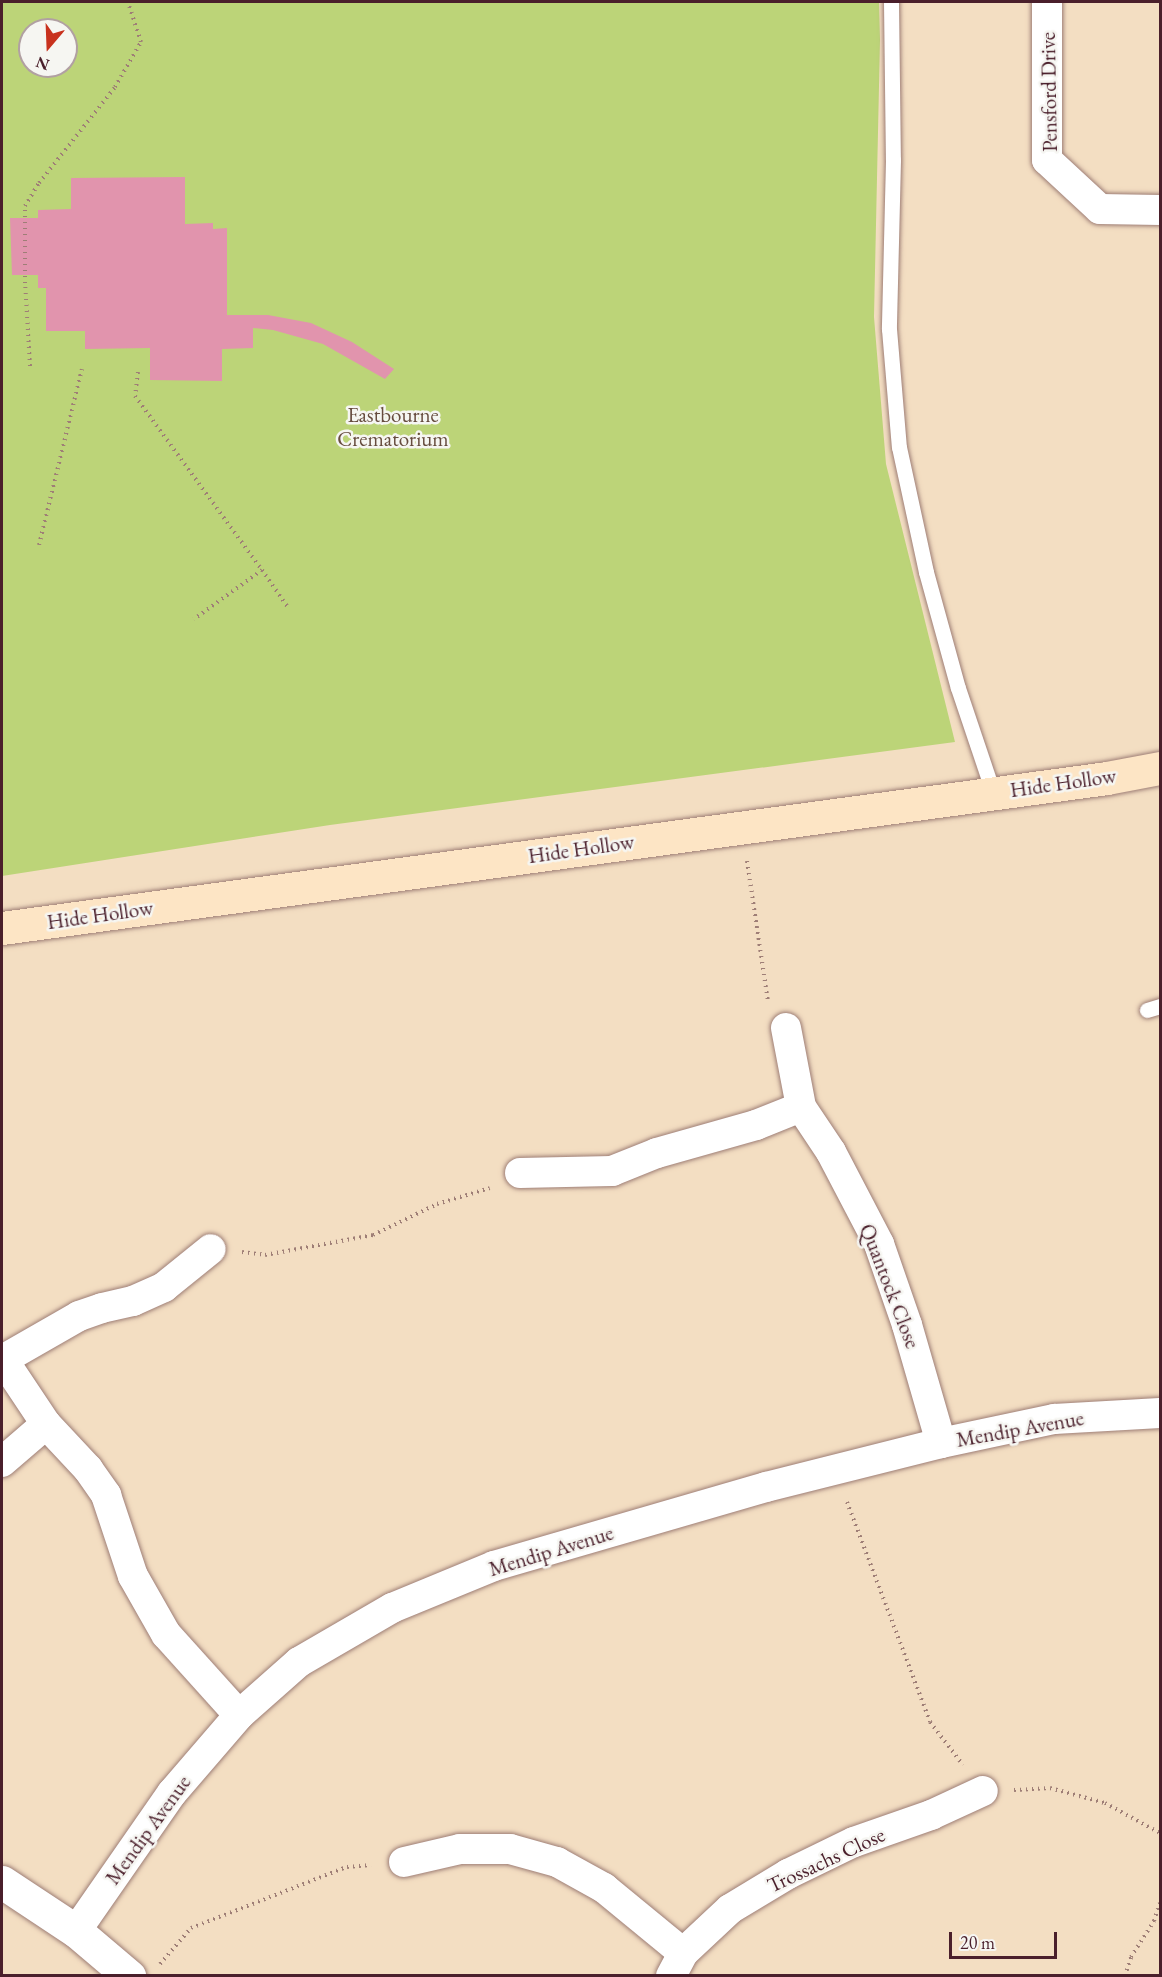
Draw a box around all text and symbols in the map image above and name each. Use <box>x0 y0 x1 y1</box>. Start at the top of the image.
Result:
north arrow <box>18 18 78 78</box>
street label: Pensford Drive <box>1035 32 1063 152</box>
text: N <box>33 52 52 76</box>
park label: Eastbourne Crematorium <box>337 402 449 452</box>
street label: Hide Hollow <box>1008 763 1118 803</box>
street label: Hide Hollow <box>526 829 636 869</box>
street label: Hide Hollow <box>45 895 155 935</box>
street label: Quantock Close <box>855 1220 925 1352</box>
street label: Mendip Avenue <box>954 1405 1086 1453</box>
street label: Mendip Avenue <box>486 1520 616 1582</box>
street label: Mendip Avenue <box>100 1770 196 1890</box>
street label: Trossachs Close <box>763 1822 889 1898</box>
scale bar <box>952 1920 1060 1958</box>
text: 20 m <box>960 1931 995 1954</box>

